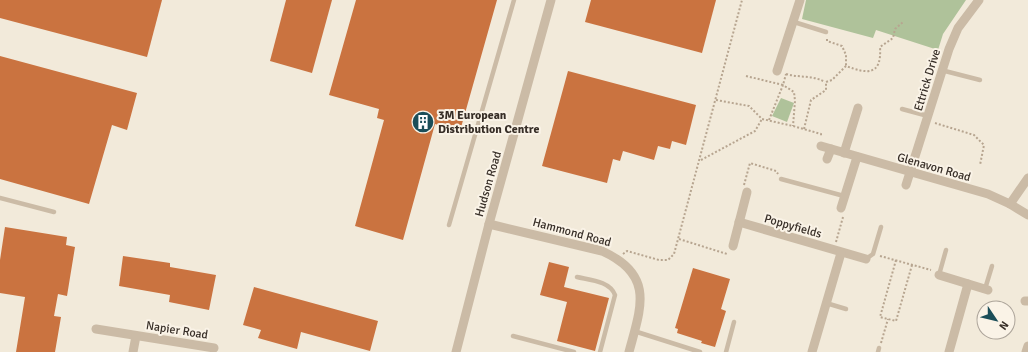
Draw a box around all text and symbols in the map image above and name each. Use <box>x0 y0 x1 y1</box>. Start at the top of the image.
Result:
street label: Ettrick Drive <box>911 47 944 113</box>
place label: 3M European Distribution Centre <box>438 108 539 137</box>
building icon: 3M European Distribution Centre <box>410 109 436 135</box>
street label: Hudson Road <box>472 150 505 219</box>
street label: Glenavon Road <box>895 150 972 185</box>
street label: Poppyfields <box>762 211 823 242</box>
street label: Hammond Road <box>531 215 613 250</box>
north arrow <box>976 300 1016 340</box>
street label: Napier Road <box>145 318 209 343</box>
text: N <box>996 319 1011 332</box>

